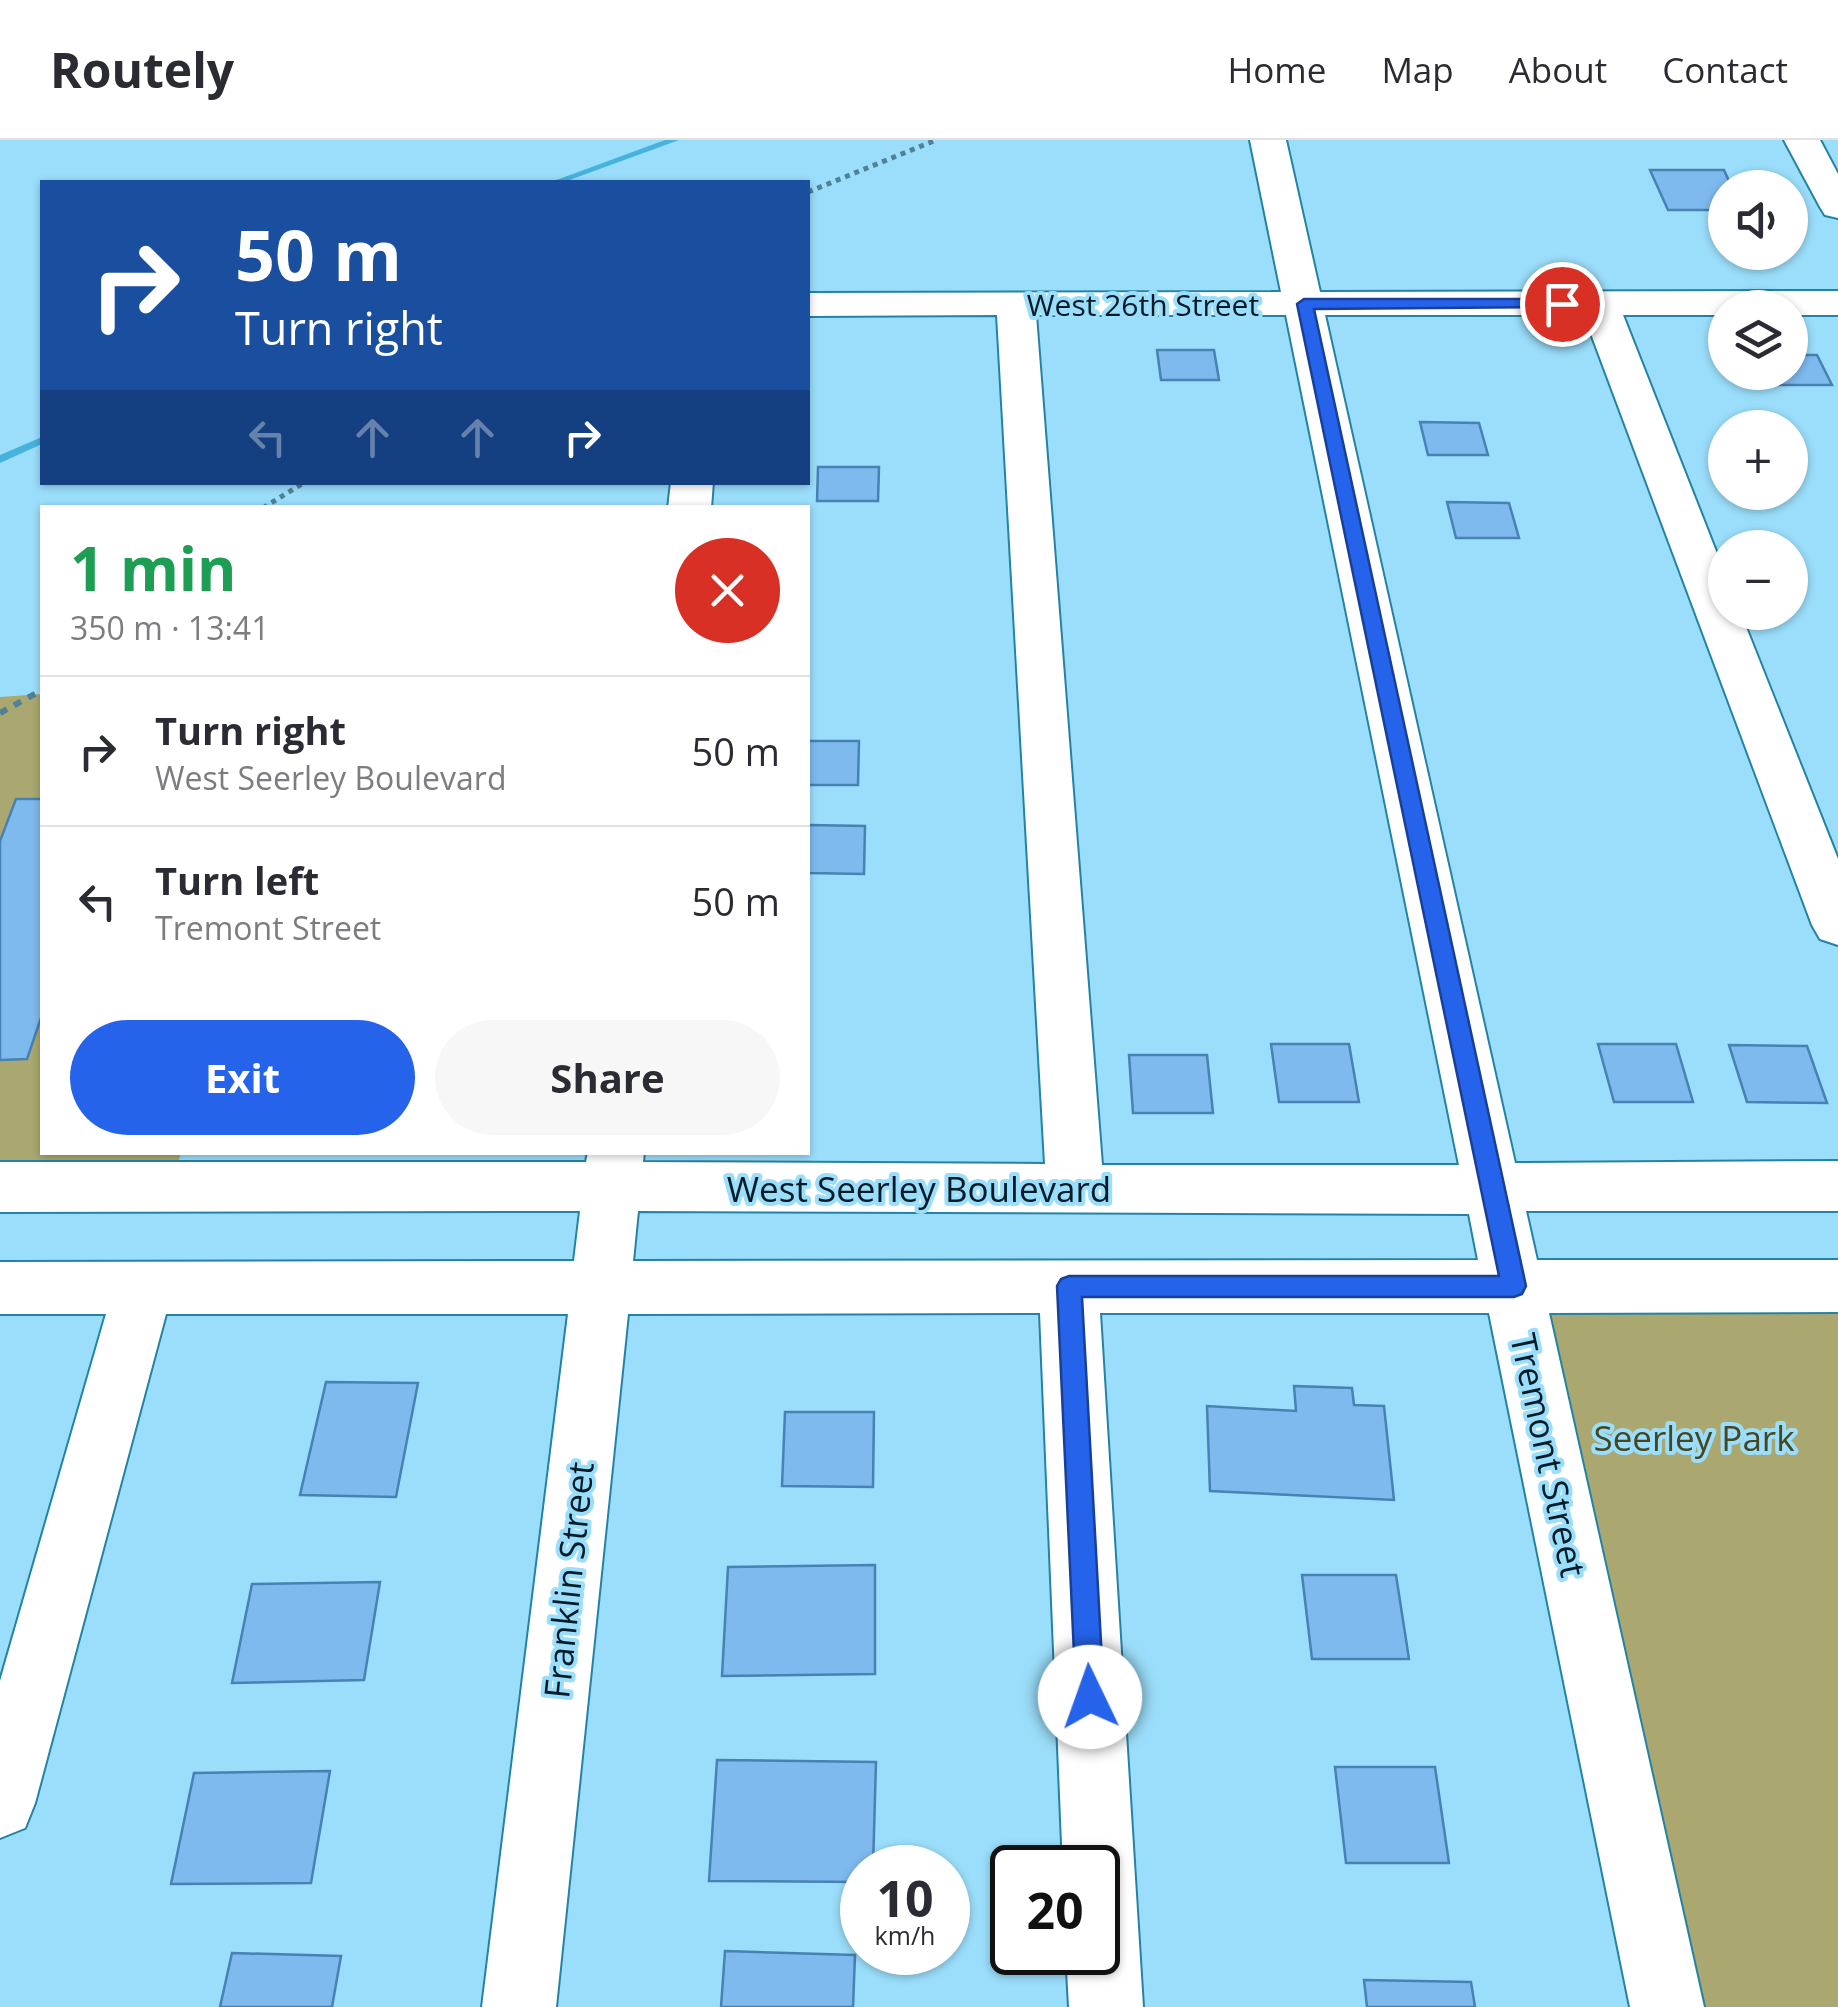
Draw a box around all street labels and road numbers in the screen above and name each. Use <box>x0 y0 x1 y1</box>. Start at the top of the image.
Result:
street label: West 26th Street <box>1027 284 1259 325</box>
street label: West Seerley Boulevard <box>727 1165 1111 1212</box>
street label: Tremont Street <box>1500 1329 1598 1581</box>
street label: Franklin Street <box>532 1459 604 1701</box>

